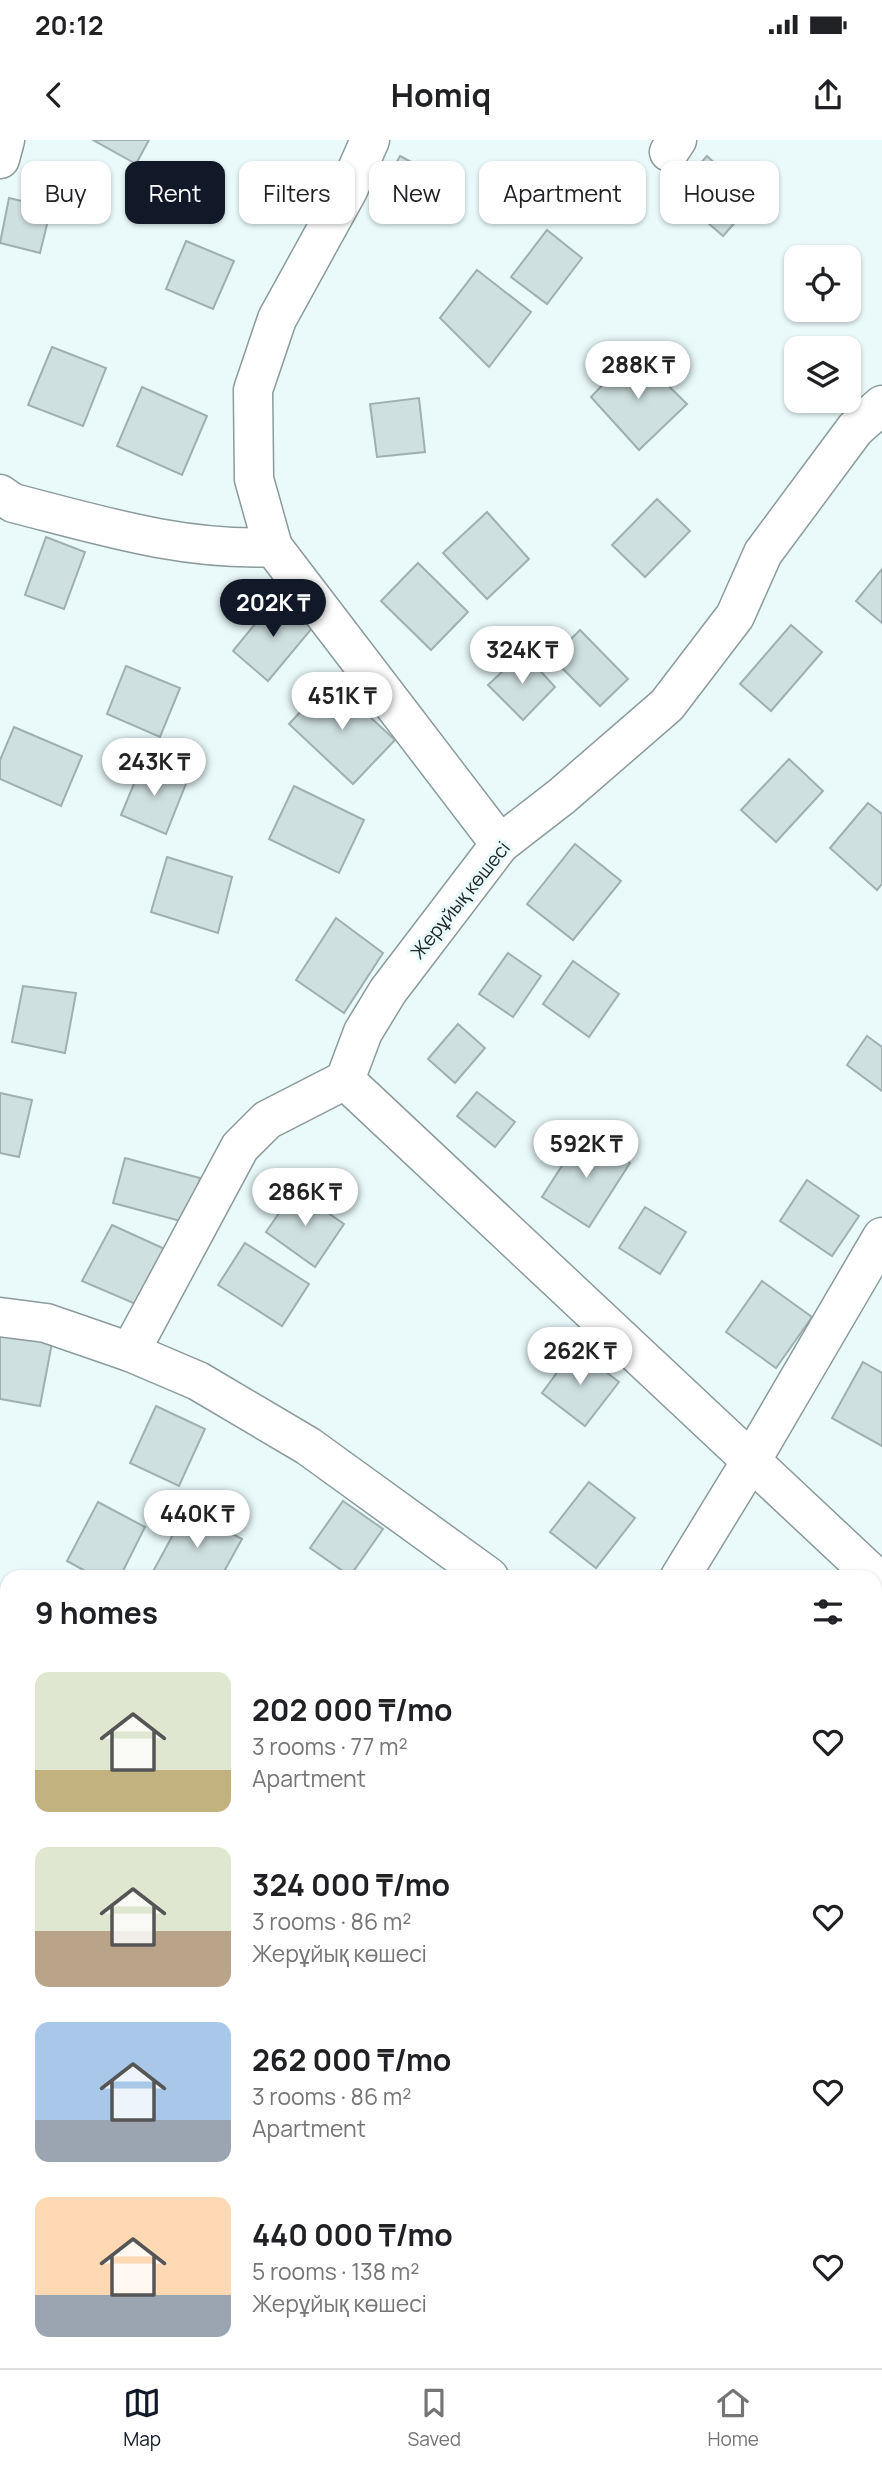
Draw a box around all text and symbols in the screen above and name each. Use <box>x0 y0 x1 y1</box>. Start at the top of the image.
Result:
text: 20:12 <box>35 7 103 43</box>
text: Homiq <box>391 73 491 117</box>
icon: back <box>35 76 73 114</box>
icon: share <box>809 76 847 114</box>
chip: Buy <box>21 161 111 224</box>
chip: Rent <box>125 161 225 224</box>
chip: Filters <box>239 161 355 224</box>
chip: New <box>369 161 465 224</box>
chip: Apartment <box>479 161 646 224</box>
chip: House <box>660 161 779 224</box>
map controls <box>784 245 861 413</box>
button: locate <box>784 245 861 322</box>
button: layers <box>784 336 861 413</box>
pin: 288K ₸ <box>581 342 695 401</box>
text: 288K ₸ <box>601 348 675 380</box>
pin: 202K ₸ <box>216 580 330 639</box>
text: 202K ₸ <box>236 586 310 618</box>
pin: 324K ₸ <box>465 626 579 686</box>
text: 324K ₸ <box>486 633 558 665</box>
pin: 451K ₸ <box>285 672 399 732</box>
text: 451K ₸ <box>307 679 377 711</box>
pin: 243K ₸ <box>97 738 211 798</box>
text: 243K ₸ <box>118 745 190 777</box>
street label: Жерұйық көшесі <box>404 836 516 964</box>
pin: 592K ₸ <box>529 1121 643 1180</box>
text: 592K ₸ <box>549 1127 623 1159</box>
pin: 286K ₸ <box>248 1168 362 1228</box>
text: 286K ₸ <box>268 1175 342 1207</box>
pin: 262K ₸ <box>523 1328 637 1387</box>
text: 262K ₸ <box>543 1334 617 1366</box>
pin: 440K ₸ <box>140 1490 254 1550</box>
text: 440K ₸ <box>160 1497 234 1529</box>
text: 9 homes <box>35 1592 158 1633</box>
icon: filters <box>809 1593 847 1631</box>
text: 202 000 ₸/mo <box>252 1689 452 1730</box>
icon: home <box>91 1700 175 1784</box>
icon: heart <box>809 1723 847 1761</box>
text: 3 rooms · 77 m² <box>252 1730 408 1762</box>
text: Apartment <box>252 1762 366 1794</box>
text: 324 000 ₸/mo <box>252 1864 450 1905</box>
icon: home <box>91 1875 175 1959</box>
icon: heart <box>809 1898 847 1936</box>
text: 3 rooms · 86 m² <box>252 1905 412 1937</box>
text: Жерұйық көшесі <box>252 1937 427 1969</box>
text: 262 000 ₸/mo <box>252 2039 451 2080</box>
icon: home <box>91 2050 175 2134</box>
icon: heart <box>809 2073 847 2111</box>
text: 3 rooms · 86 m² <box>252 2080 412 2112</box>
text: Apartment <box>252 2112 366 2144</box>
text: 440 000 ₸/mo <box>252 2214 453 2255</box>
icon: home <box>91 2225 175 2309</box>
icon: heart <box>809 2248 847 2286</box>
text: 5 rooms · 138 m² <box>252 2255 419 2287</box>
text: Жерұйық көшесі <box>252 2287 427 2319</box>
tab: Map <box>123 2384 161 2452</box>
tab: Saved <box>408 2384 461 2452</box>
tab: Home <box>707 2384 759 2452</box>

